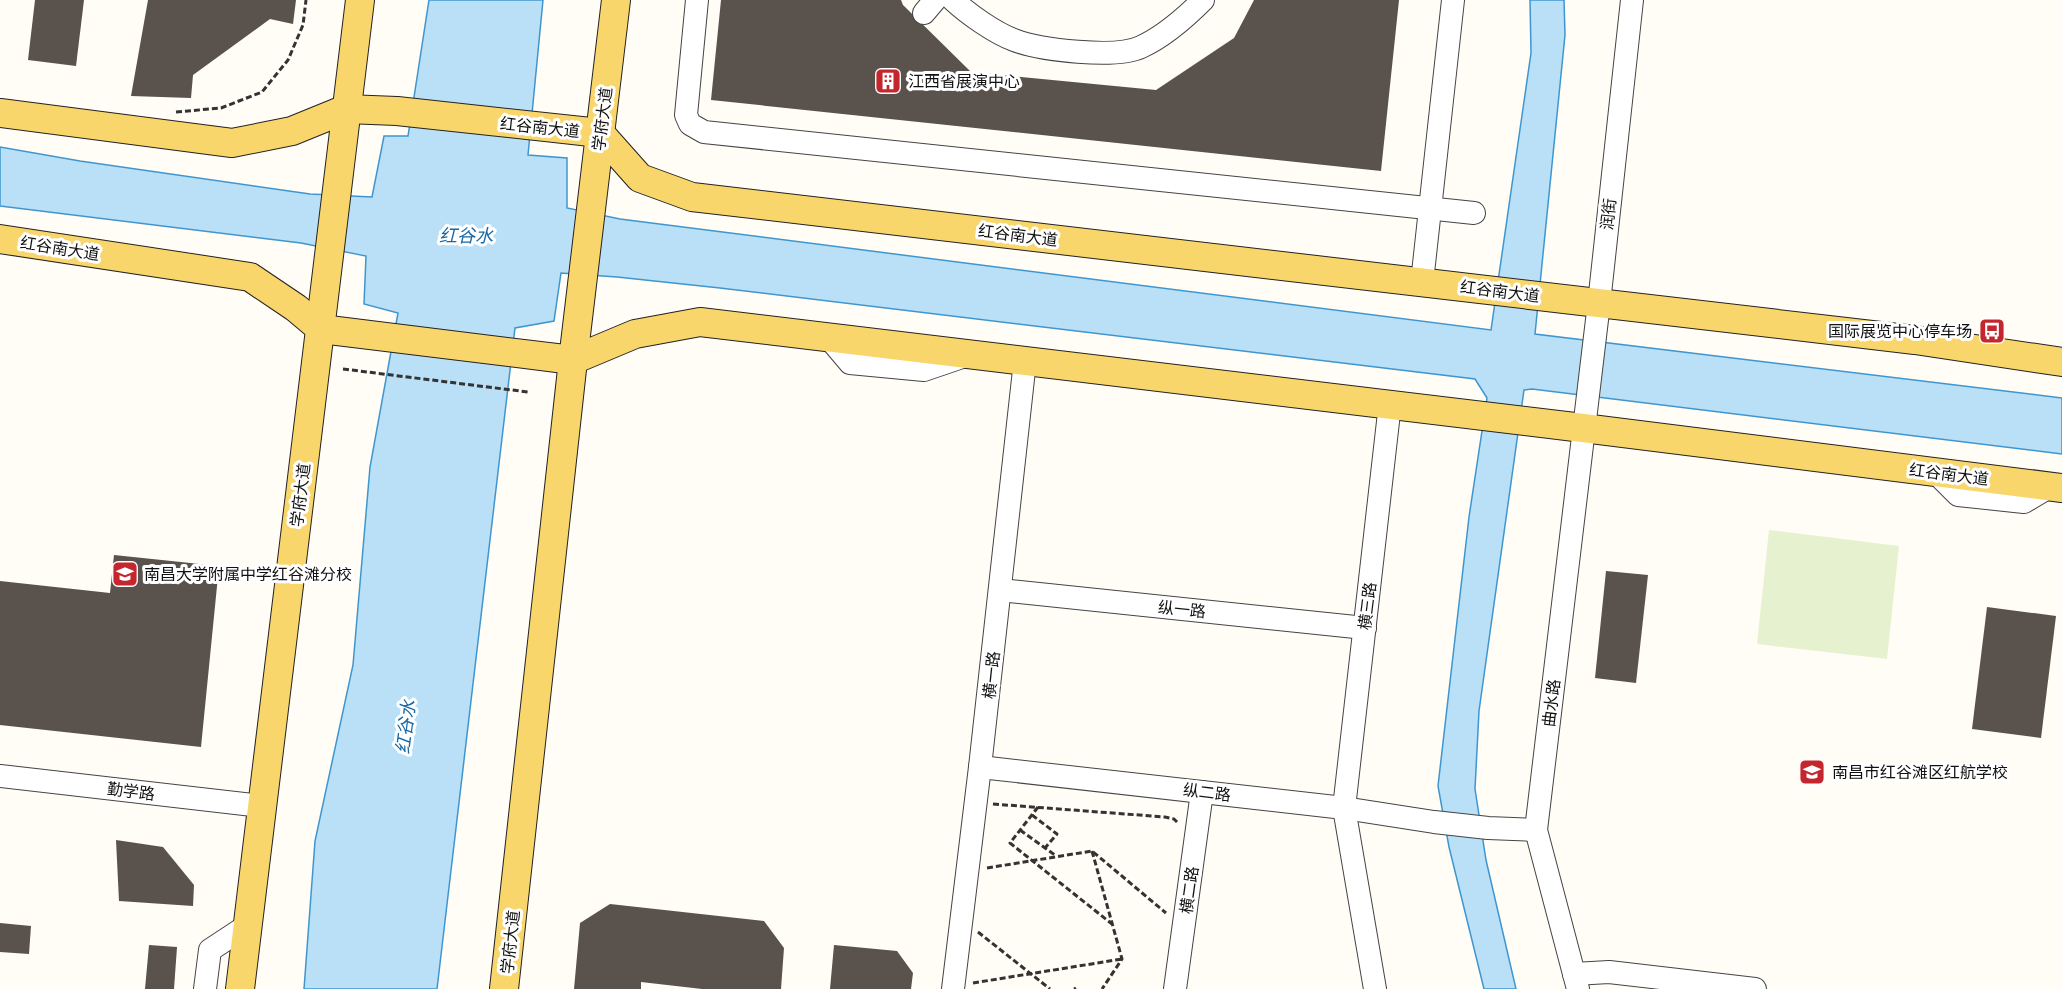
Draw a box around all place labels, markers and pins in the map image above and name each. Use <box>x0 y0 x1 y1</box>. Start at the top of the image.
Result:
building icon: 江西省展演中心 <box>873 66 903 96</box>
place label: 江西省展演中心 <box>908 68 1020 92</box>
bus stop icon: 国际展览中心停车场 <box>1977 316 2007 346</box>
place label: 国际展览中心停车场 <box>1828 318 1972 342</box>
school or university icon: 南昌大学附属中学红谷滩分校 <box>110 559 140 589</box>
place label: 南昌大学附属中学红谷滩分校 <box>144 561 352 585</box>
school or university icon: 南昌市红谷滩区红航学校 <box>1797 757 1827 787</box>
place label: 南昌市红谷滩区红航学校 <box>1832 759 2008 783</box>

